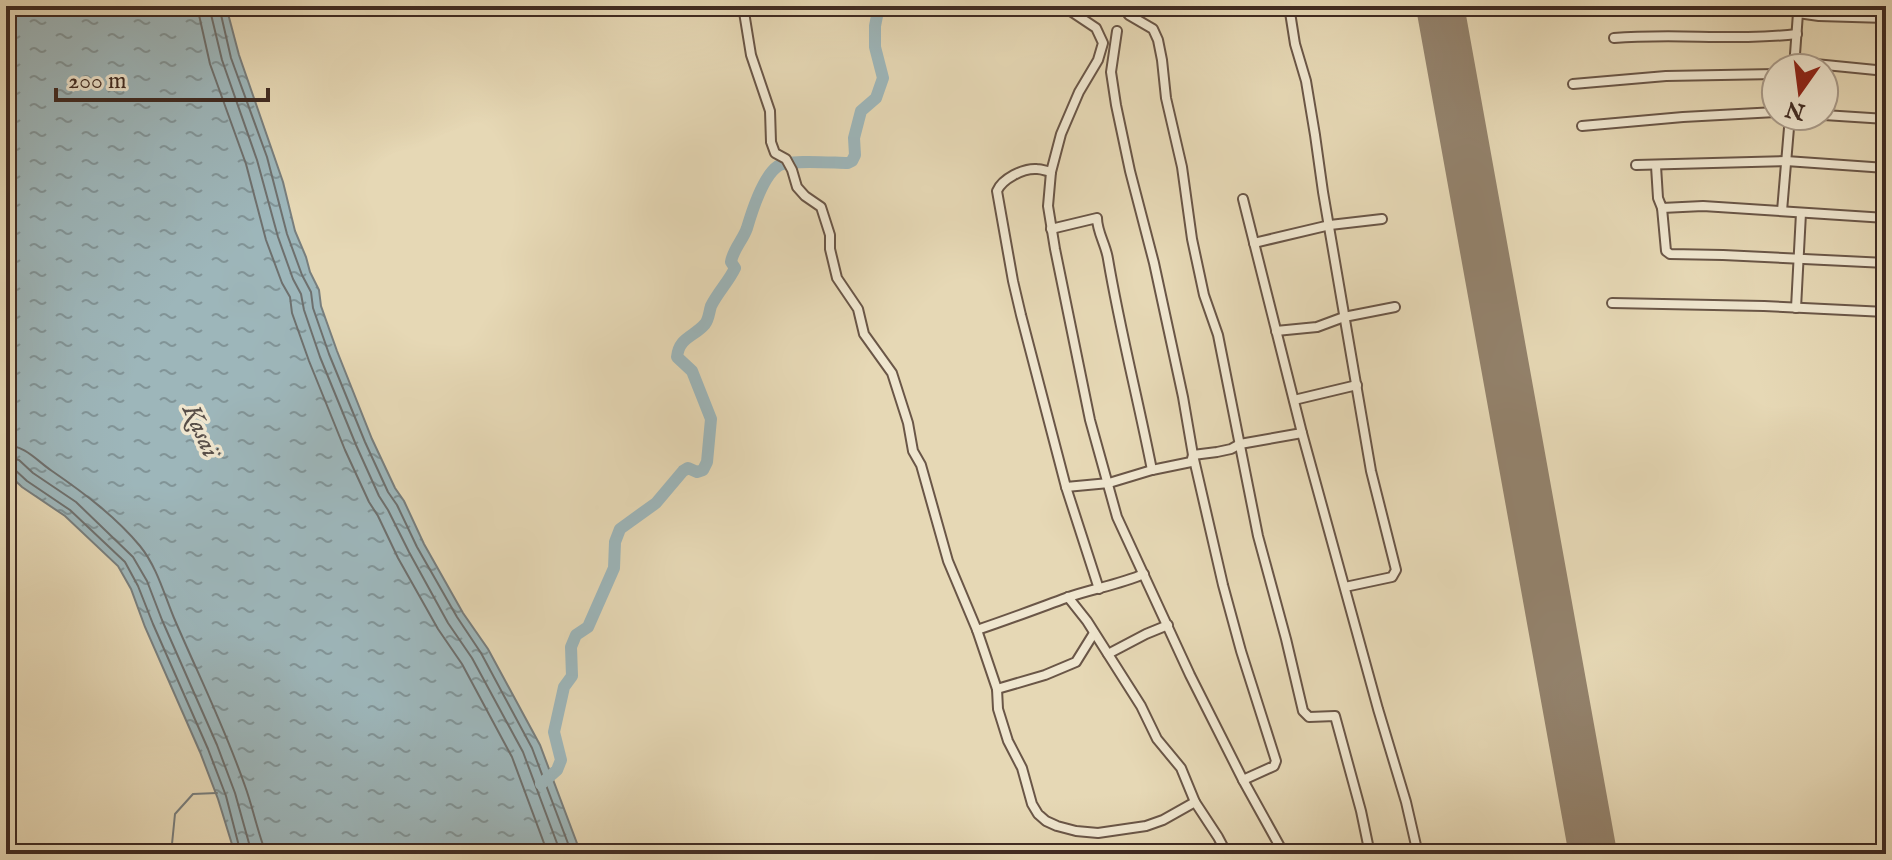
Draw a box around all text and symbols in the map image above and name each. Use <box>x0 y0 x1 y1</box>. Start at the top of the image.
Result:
scale bar <box>56 52 268 102</box>
north arrow <box>1760 52 1840 132</box>
text: 200 m <box>68 66 127 97</box>
text: N <box>1783 94 1809 126</box>
water label: Kasaï <box>174 398 228 465</box>

